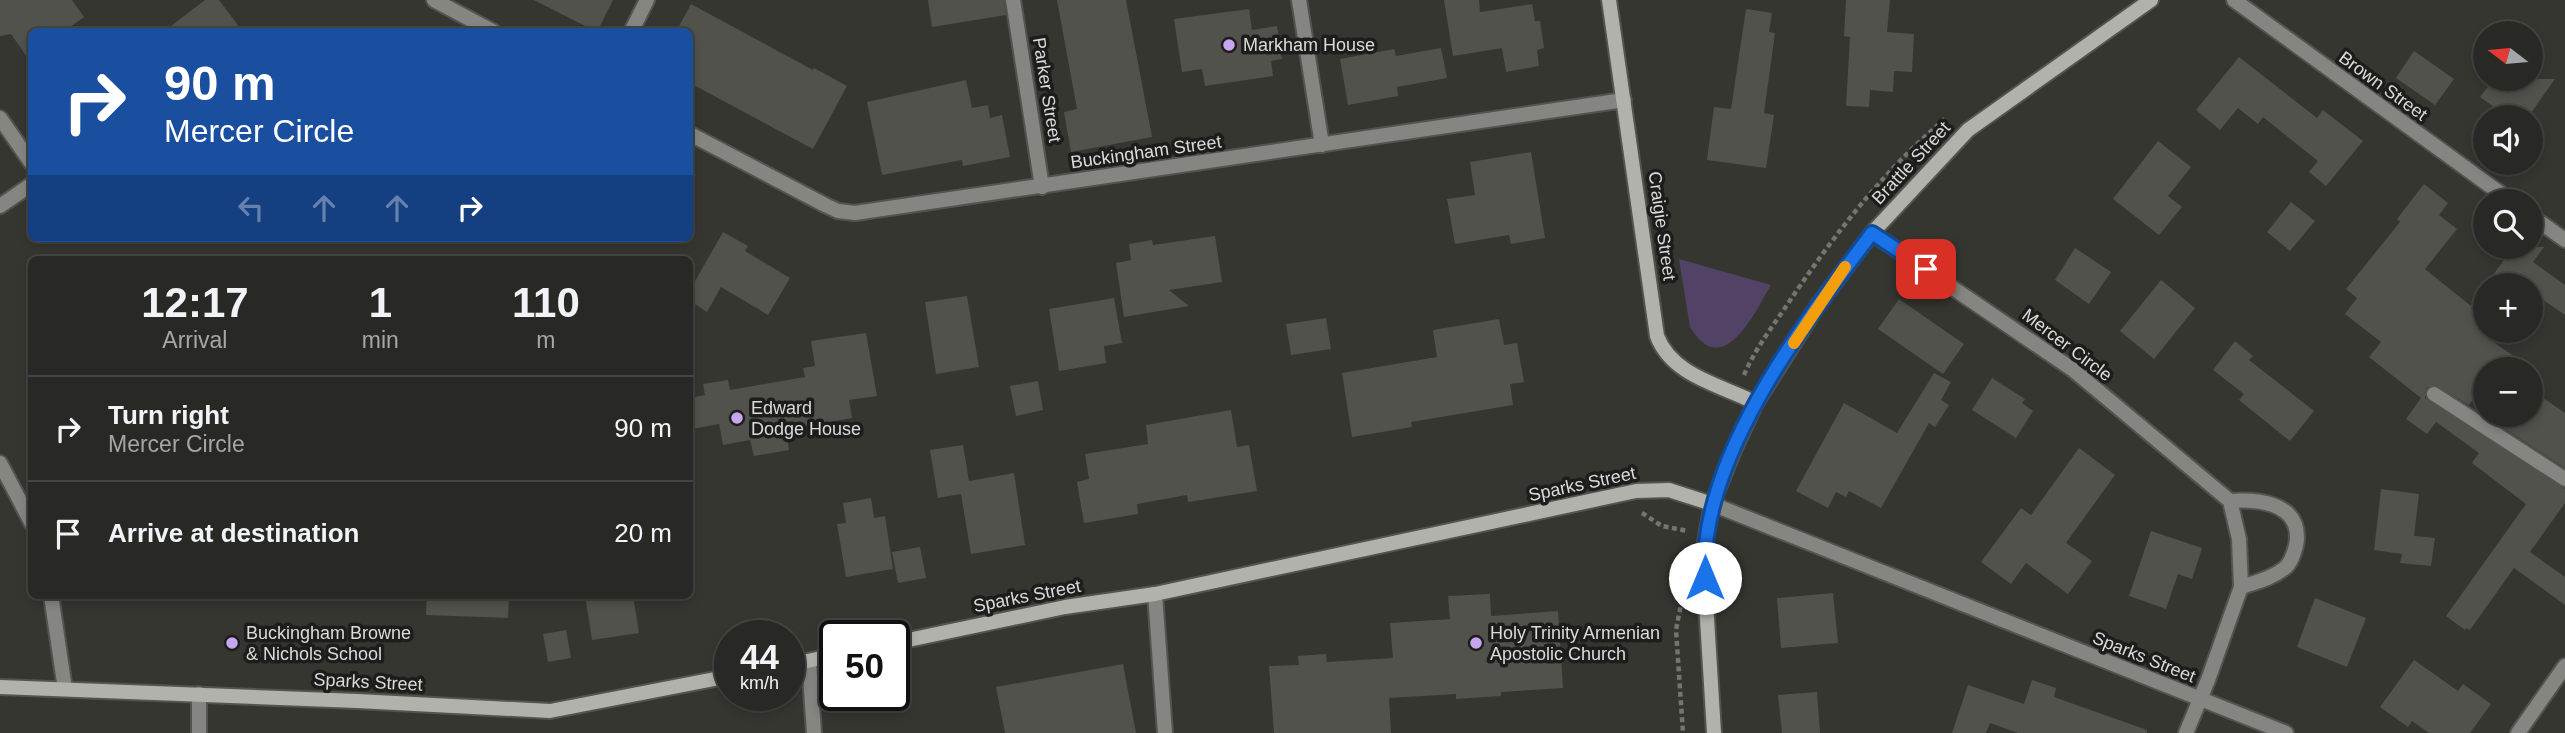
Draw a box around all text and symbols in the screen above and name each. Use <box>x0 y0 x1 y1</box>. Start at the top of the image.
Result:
north arrow <box>2473 21 2543 91</box>
map controls <box>2473 21 2543 427</box>
place label: Markham House <box>1243 35 1375 55</box>
street label: Parker Street <box>1029 36 1065 144</box>
marker: Markham House <box>1221 37 1237 53</box>
street label: Brown Street <box>2335 47 2431 125</box>
icon: right <box>49 56 140 147</box>
text: 90 m <box>164 56 276 110</box>
button: sound <box>2473 105 2543 175</box>
text: Mercer Circle <box>164 113 354 149</box>
street label: Brattle Street <box>1868 118 1954 208</box>
street label: Buckingham Street <box>1069 132 1223 172</box>
street label: Craigie Street <box>1644 170 1680 282</box>
icon: left <box>232 189 270 227</box>
icon: ahead <box>305 189 343 227</box>
icon: ahead <box>378 189 416 227</box>
icon: right <box>451 189 489 227</box>
button: search <box>2473 189 2543 259</box>
pin <box>1896 239 1956 299</box>
icon: arrive <box>1907 250 1945 288</box>
button: + <box>2473 273 2543 343</box>
text: 12:17 <box>141 279 249 326</box>
text: 1 <box>369 279 392 326</box>
text: 110 <box>512 279 580 326</box>
street label: Mercer Circle <box>2018 305 2116 385</box>
text: Arrival <box>162 327 227 353</box>
text: min <box>362 327 399 353</box>
text: m <box>536 327 556 353</box>
button: − <box>2473 357 2543 427</box>
place label: Edward Dodge House <box>751 398 861 439</box>
text: Turn right <box>108 400 229 430</box>
icon: right <box>49 410 87 448</box>
marker: Edward Dodge House <box>729 410 745 426</box>
text: 90 m <box>614 413 672 443</box>
text: Mercer Circle <box>108 431 245 457</box>
street label: Sparks Street <box>1527 463 1637 505</box>
icon: arrive <box>49 515 87 553</box>
text: Arrive at destination <box>108 518 359 548</box>
text: 20 m <box>614 518 672 548</box>
position arrow <box>1668 541 1742 615</box>
street label: Sparks Street <box>972 576 1082 616</box>
speed limit sign: 50 <box>819 620 910 711</box>
place label: Buckingham Browne & Nichols School <box>246 623 411 664</box>
place label: Holy Trinity Armenian Apostolic Church <box>1490 623 1660 664</box>
street label: Sparks Street <box>2090 627 2198 687</box>
marker: Buckingham Browne & Nichols School <box>224 635 240 651</box>
marker: Holy Trinity Armenian Apostolic Church <box>1468 635 1484 651</box>
text: 44 <box>740 637 779 676</box>
street label: Sparks Street <box>313 669 423 695</box>
text: km/h <box>740 673 779 693</box>

